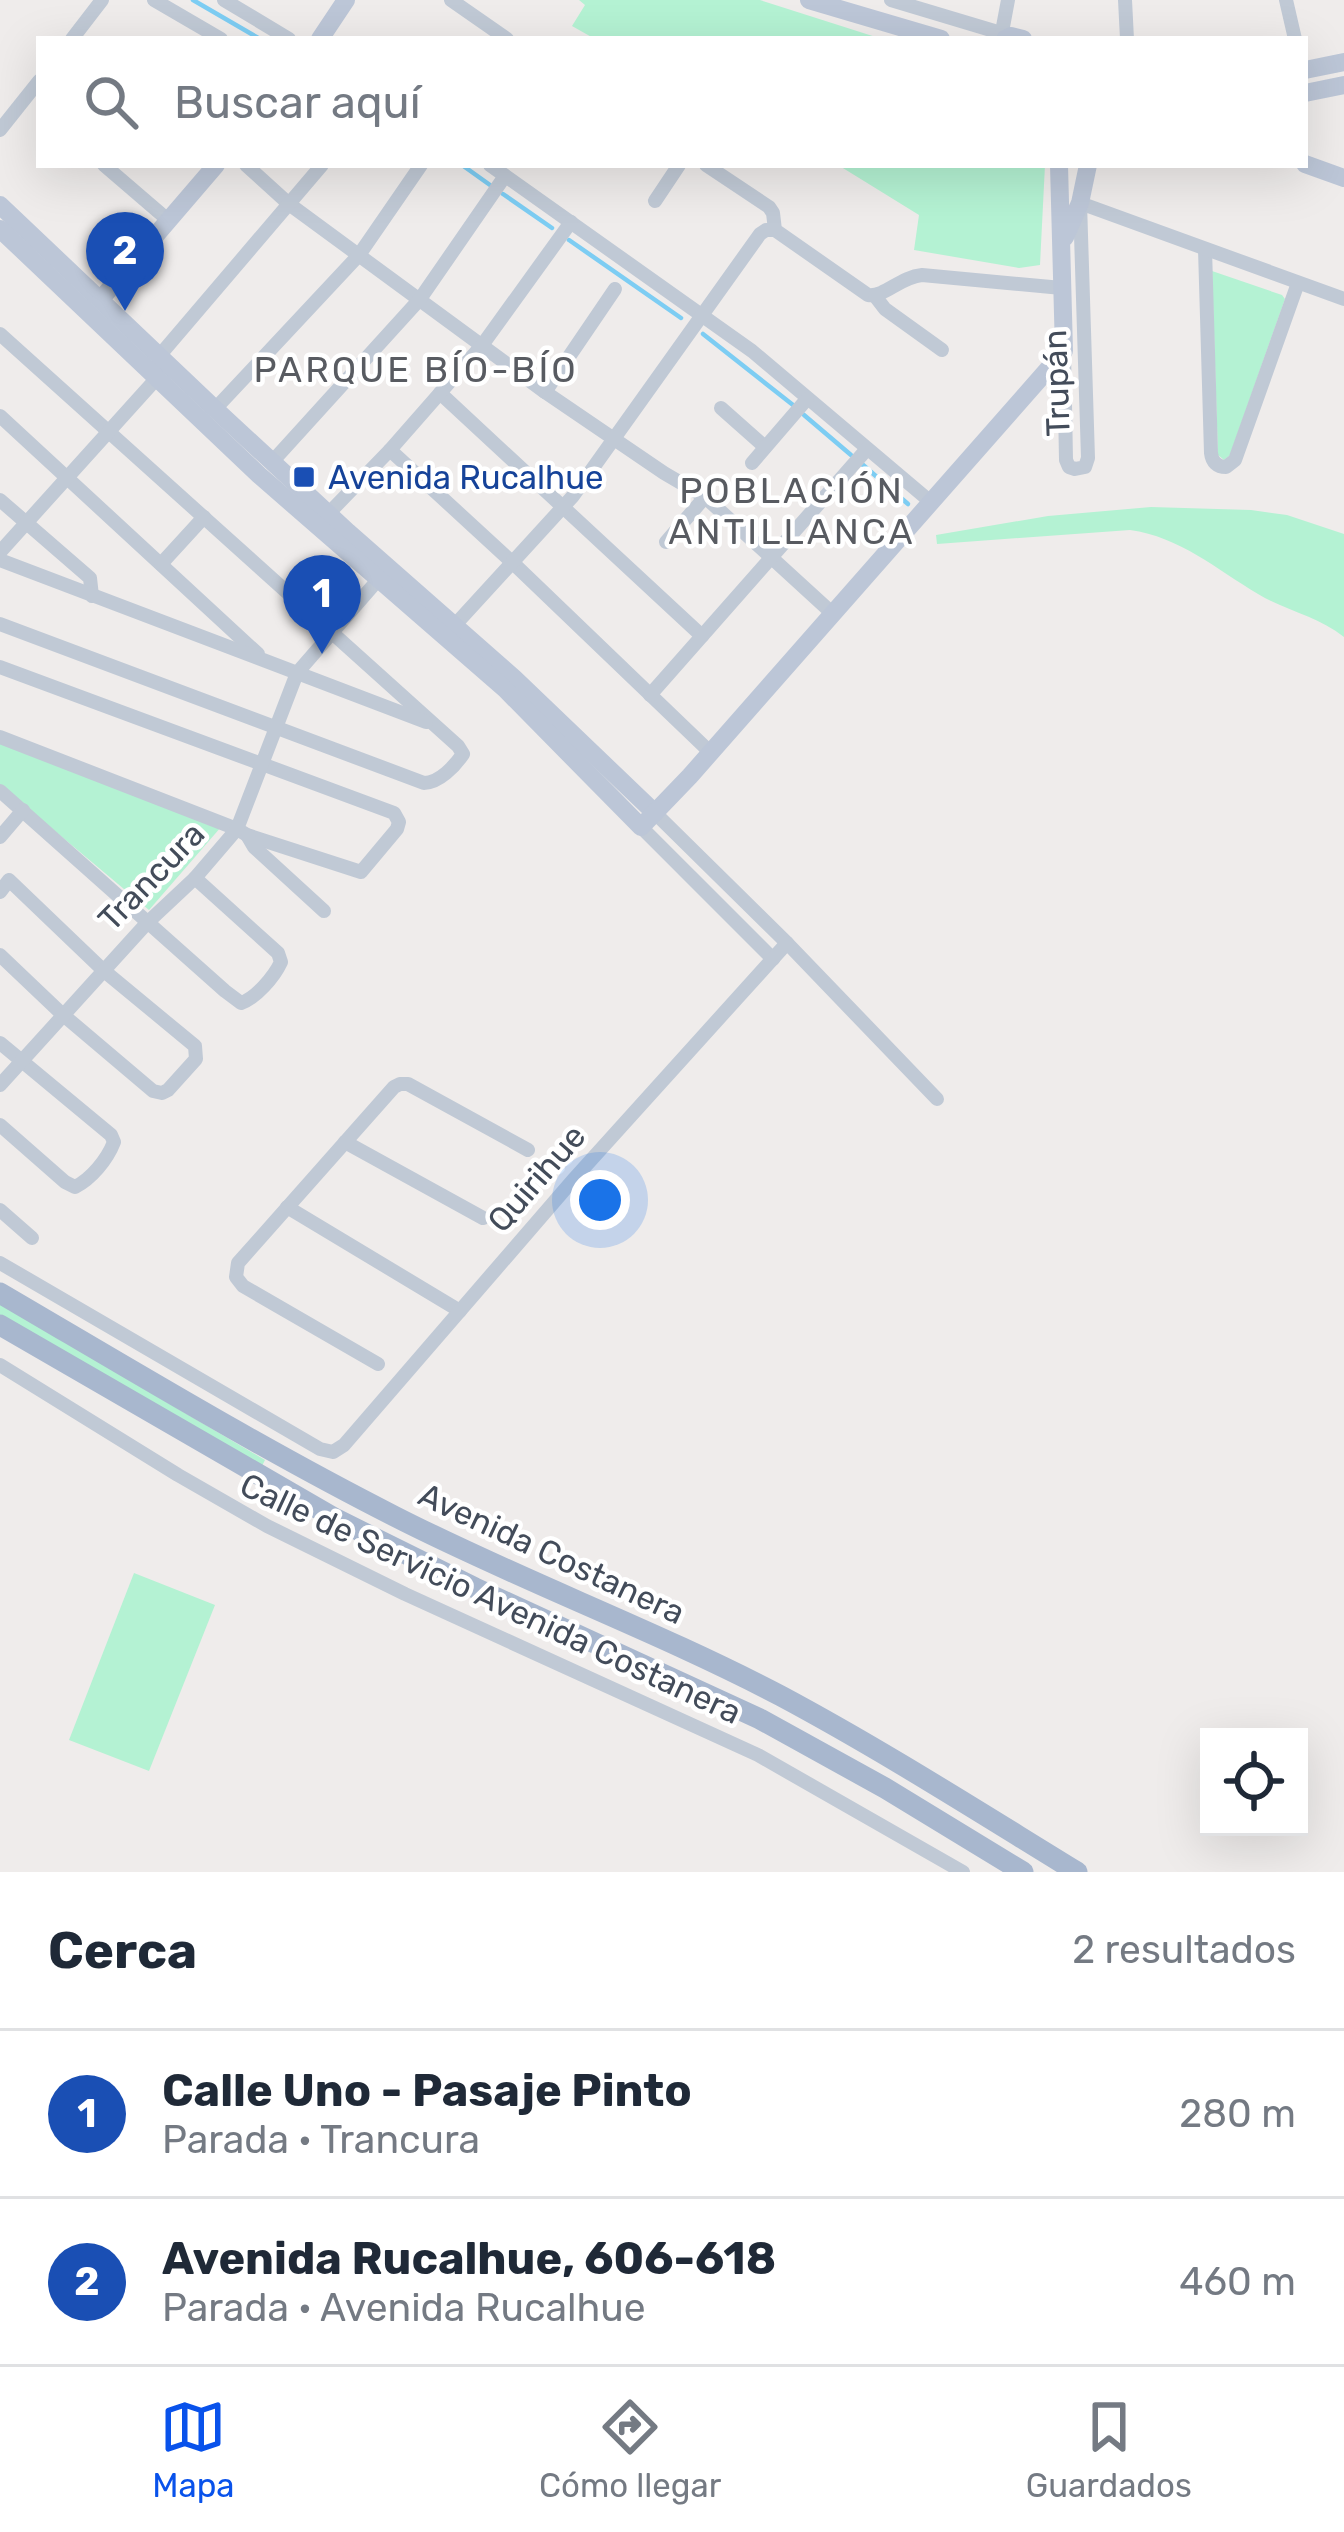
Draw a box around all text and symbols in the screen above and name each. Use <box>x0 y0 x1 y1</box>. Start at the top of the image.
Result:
search box <box>36 36 1308 168</box>
icon: search <box>78 69 144 135</box>
text: Buscar aquí <box>174 76 421 129</box>
pin: 2 <box>86 212 164 311</box>
street label: Trupán <box>1035 329 1078 437</box>
district label: PARQUE BÍO-BÍO <box>253 348 579 391</box>
place label: Avenida Rucalhue <box>328 458 604 497</box>
marker: Avenida Rucalhue <box>291 464 317 490</box>
district label: POBLACIÓN ANTILLANCA <box>668 469 916 553</box>
pin: 1 <box>283 555 361 654</box>
street label: Trancura <box>90 814 212 939</box>
street label: Quirihue <box>479 1117 593 1240</box>
your location <box>570 1170 630 1230</box>
street label: Calle de Servicio Avenida Costanera <box>234 1465 747 1732</box>
street label: Avenida Costanera <box>413 1475 691 1632</box>
map controls <box>1200 1728 1308 1836</box>
button: locate <box>1200 1728 1308 1836</box>
text: Cerca <box>48 1920 197 1981</box>
text: 2 resultados <box>1072 1927 1296 1973</box>
text: Calle Uno - Pasaje Pinto <box>162 2064 692 2117</box>
text: 1 <box>77 2091 97 2137</box>
text: 280 m <box>1179 2091 1296 2137</box>
text: Parada · Trancura <box>162 2117 480 2163</box>
text: Avenida Rucalhue, 606-618 <box>162 2232 776 2285</box>
text: 2 <box>74 2259 100 2305</box>
text: 460 m <box>1179 2259 1296 2305</box>
text: Parada · Avenida Rucalhue <box>162 2285 646 2331</box>
tab: Mapa <box>152 2394 235 2505</box>
tab: Cómo llegar <box>539 2394 721 2505</box>
tab: Guardados <box>1026 2394 1192 2505</box>

